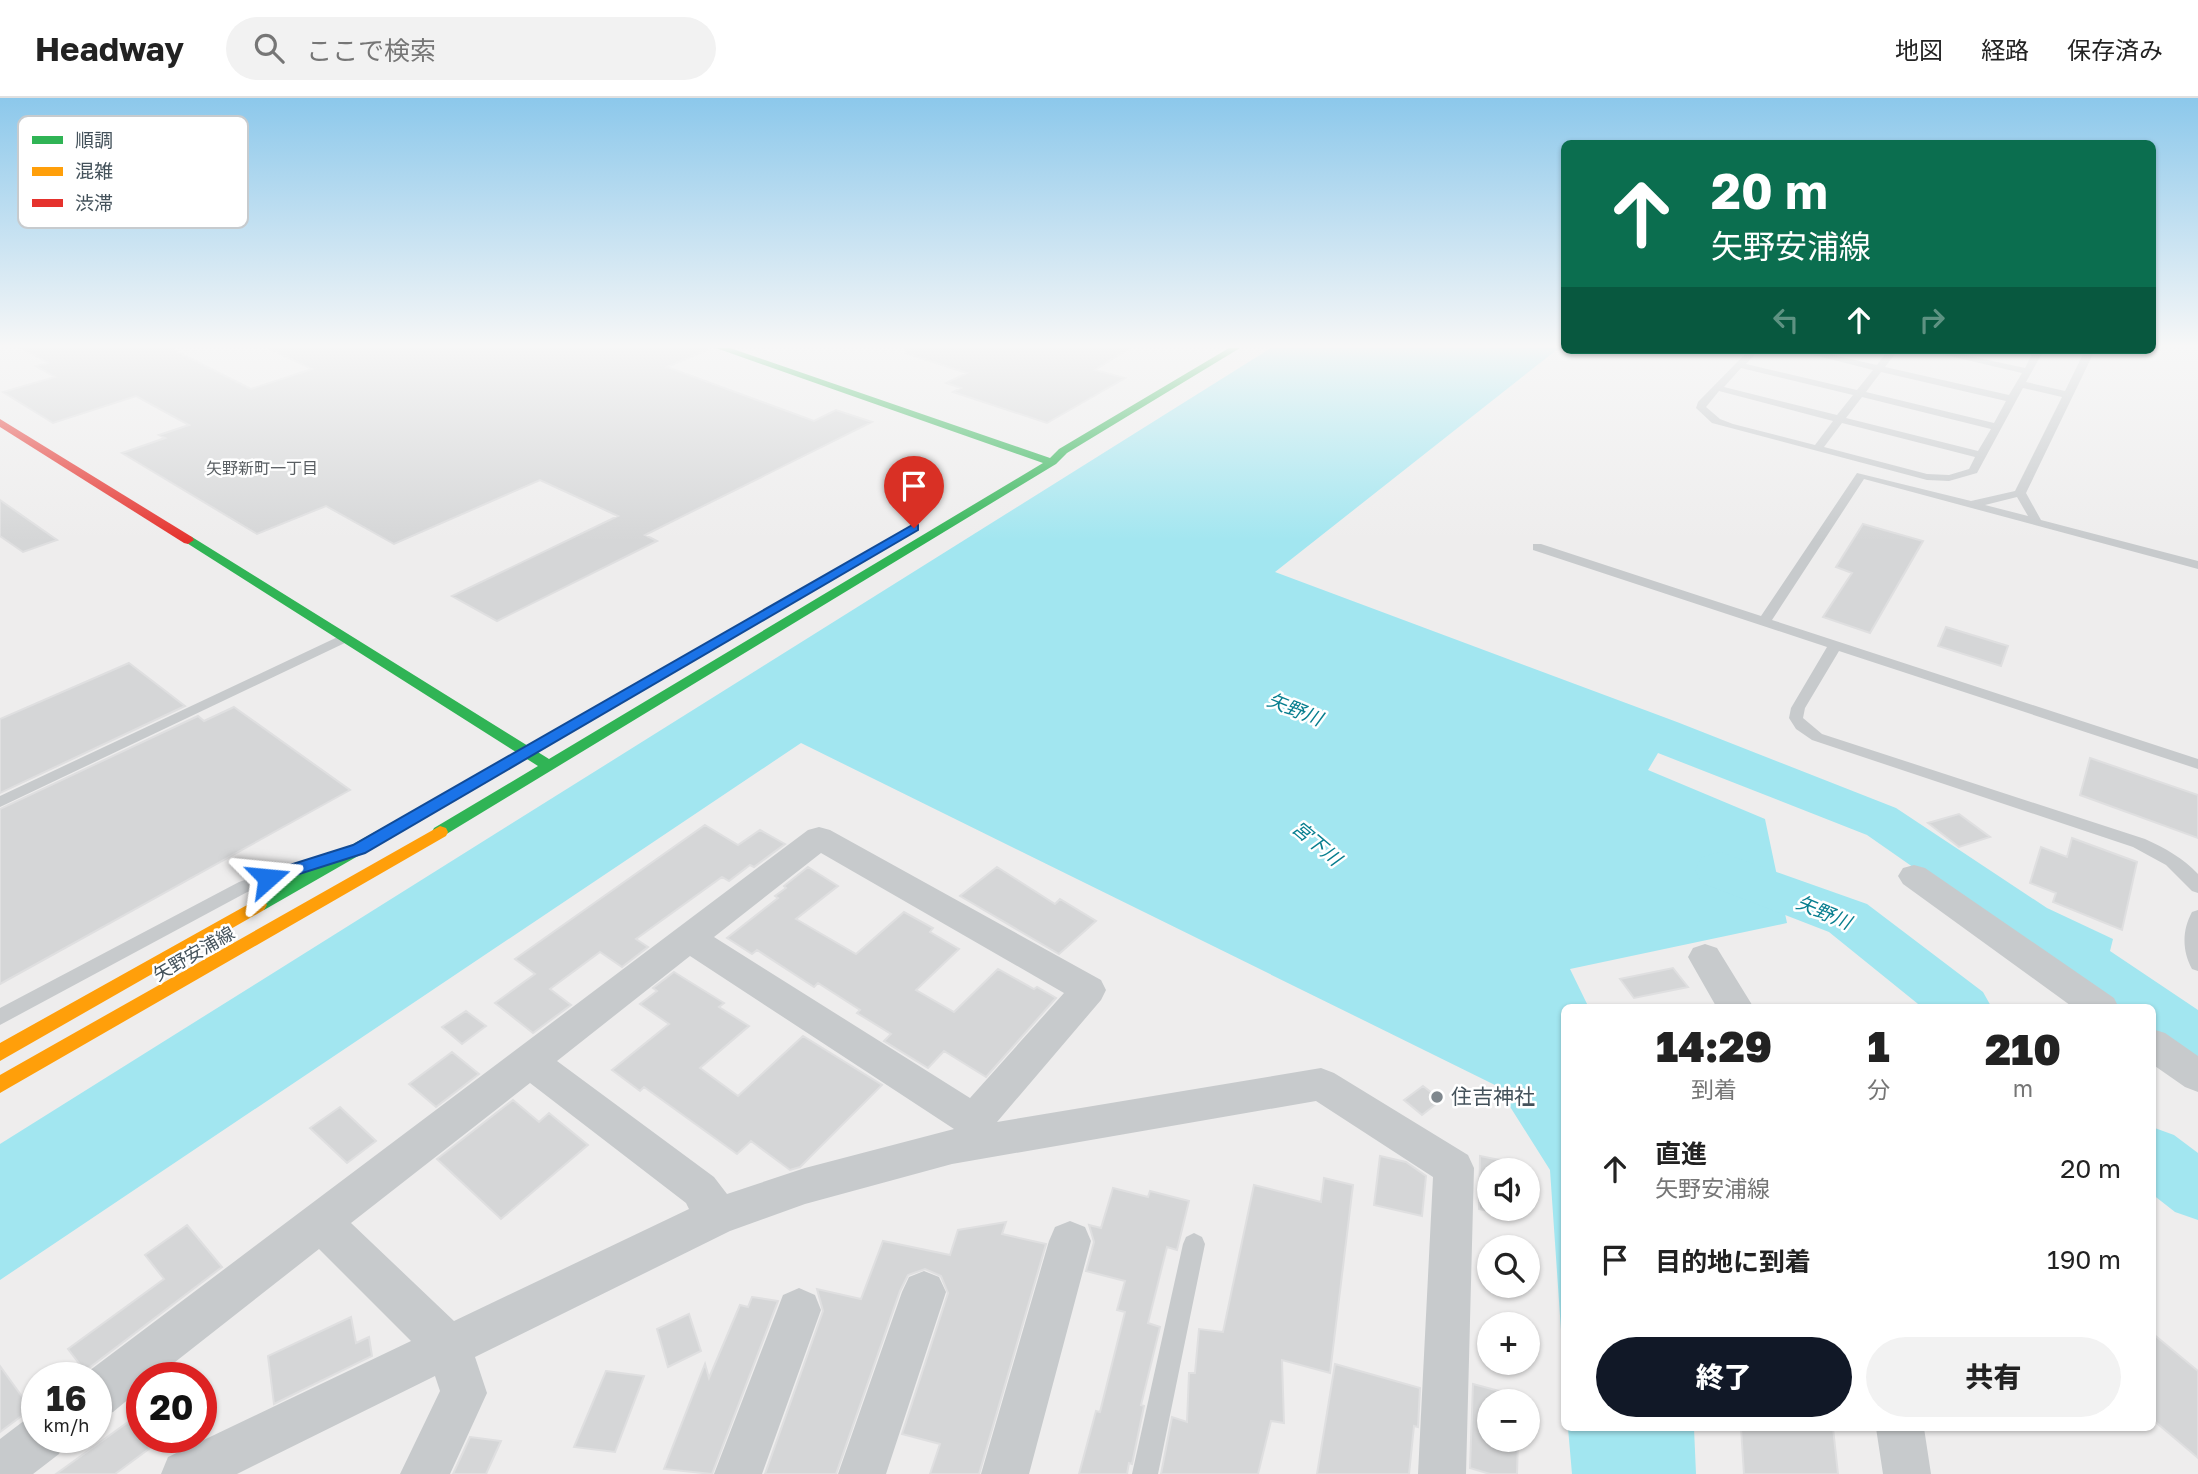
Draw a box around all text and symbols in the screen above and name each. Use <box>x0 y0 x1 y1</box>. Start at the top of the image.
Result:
search box <box>226 17 716 80</box>
text: Headway <box>35 29 184 68</box>
icon: search <box>250 29 288 67</box>
text: ここで検索 <box>306 35 436 66</box>
text: 地図 <box>1895 35 1943 64</box>
text: 経路 <box>1981 35 2029 64</box>
text: 保存済み <box>2067 35 2163 64</box>
legend <box>18 116 248 228</box>
text: 順調 <box>75 128 113 151</box>
text: 混雑 <box>75 159 113 182</box>
text: 20 m <box>1711 161 1828 220</box>
icon: ahead <box>1596 168 1687 259</box>
text: 渋滞 <box>75 191 113 214</box>
text: 矢野安浦線 <box>1711 227 1871 265</box>
icon: left <box>1767 301 1805 339</box>
icon: ahead <box>1840 301 1878 339</box>
icon: right <box>1913 301 1951 339</box>
pin <box>884 456 944 528</box>
district label: 矢野新町一丁目 <box>206 458 318 478</box>
icon: arrive <box>895 467 933 505</box>
water label: 矢野川 <box>1264 687 1328 731</box>
water label: 宮下川 <box>1288 815 1348 871</box>
position arrow <box>231 841 305 915</box>
water label: 矢野川 <box>1793 890 1857 934</box>
street label: 矢野安浦線 <box>149 921 238 985</box>
text: 14:29 <box>1656 1021 1772 1071</box>
text: 1 <box>1867 1021 1890 1071</box>
text: 210 <box>1985 1024 2061 1074</box>
text: m <box>2013 1074 2033 1102</box>
text: 到着 <box>1691 1075 1737 1103</box>
text: 分 <box>1867 1075 1890 1103</box>
place label: 住吉神社 <box>1451 1083 1535 1109</box>
marker: 住吉神社 <box>1429 1089 1445 1105</box>
text: 直進 <box>1655 1138 1707 1169</box>
icon: ahead <box>1596 1150 1634 1188</box>
text: 20 m <box>2060 1153 2121 1184</box>
map controls <box>1477 1158 1540 1452</box>
button: sound <box>1477 1158 1540 1221</box>
text: 矢野安浦線 <box>1655 1174 1770 1202</box>
button: search <box>1477 1235 1540 1298</box>
icon: arrive <box>1596 1241 1634 1279</box>
text: 190 m <box>2047 1244 2121 1275</box>
text: 目的地に到着 <box>1655 1246 1811 1277</box>
button: + <box>1477 1312 1540 1375</box>
button: 終了 <box>1596 1337 1852 1417</box>
button: 共有 <box>1866 1337 2121 1417</box>
speed limit sign: 20 <box>126 1362 217 1453</box>
text: 16 <box>46 1377 87 1419</box>
button: − <box>1477 1389 1540 1452</box>
text: km/h <box>44 1414 89 1436</box>

